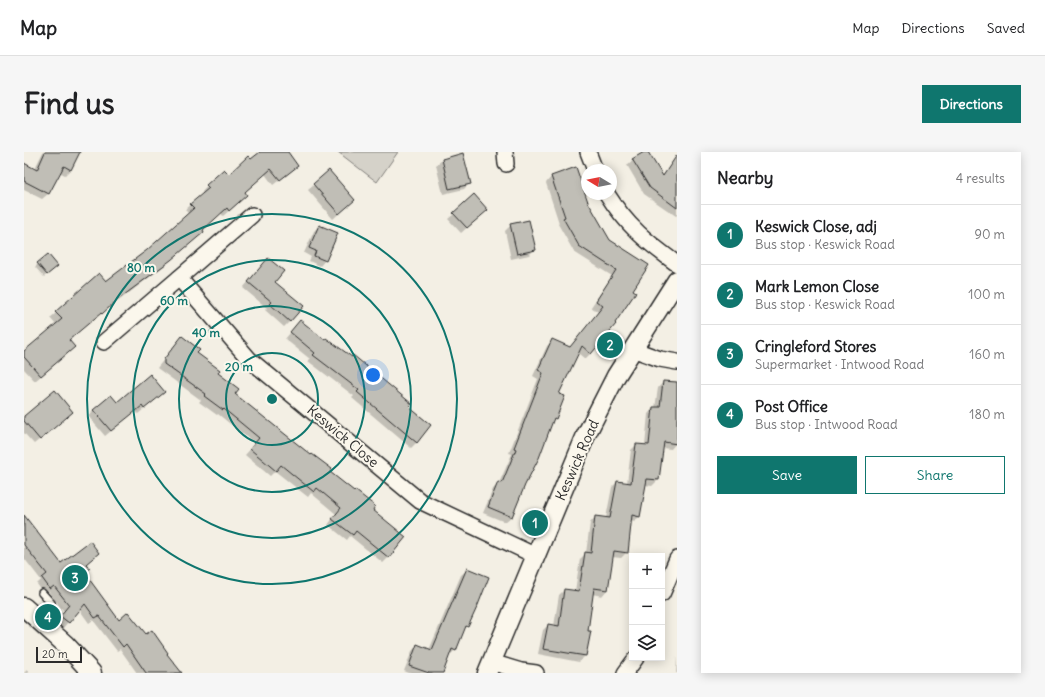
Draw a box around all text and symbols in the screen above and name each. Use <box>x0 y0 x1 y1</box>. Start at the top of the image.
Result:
text: Map <box>20 16 57 40</box>
text: Map <box>852 19 879 37</box>
text: Directions <box>901 19 965 37</box>
text: Saved <box>987 19 1025 37</box>
button: Directions <box>922 85 1021 123</box>
text: Find us <box>24 86 115 122</box>
north arrow <box>581 164 617 200</box>
text: Nearby <box>717 167 773 189</box>
text: 4 results <box>956 170 1005 187</box>
text: Keswick Close, adj <box>755 217 877 236</box>
text: 1 <box>727 226 733 243</box>
text: 90 m <box>974 226 1005 243</box>
text: Bus stop · Keswick Road <box>755 236 895 253</box>
text: 80 m <box>127 260 156 275</box>
text: Mark Lemon Close <box>755 277 879 296</box>
text: 2 <box>726 286 734 303</box>
text: 100 m <box>968 286 1005 303</box>
text: 60 m <box>160 293 189 308</box>
text: Bus stop · Keswick Road <box>755 296 895 313</box>
text: 40 m <box>192 325 221 340</box>
pin: 2 <box>597 330 623 360</box>
text: Cringleford Stores <box>755 337 876 356</box>
text: 3 <box>726 346 734 363</box>
text: 160 m <box>969 346 1005 363</box>
text: Supermarket · Intwood Road <box>755 356 924 373</box>
text: 20 m <box>225 359 253 374</box>
your location <box>363 365 383 385</box>
centre of rings <box>265 392 279 406</box>
text: Post Office <box>755 397 828 416</box>
street label: Keswick Close <box>303 401 383 471</box>
text: 4 <box>726 406 734 423</box>
text: 180 m <box>969 406 1005 423</box>
text: Bus stop · Intwood Road <box>755 416 898 433</box>
street label: Keswick Road <box>551 417 603 503</box>
button: Save <box>717 456 857 494</box>
button: Share <box>865 456 1005 494</box>
pin: 1 <box>522 508 548 538</box>
map controls <box>629 553 665 661</box>
button: + <box>629 553 665 589</box>
pin: 3 <box>62 563 88 593</box>
button: − <box>629 589 665 625</box>
pin: 4 <box>35 602 61 632</box>
button: layers <box>629 625 665 661</box>
scale bar <box>36 645 82 664</box>
text: 20 m <box>42 647 68 661</box>

